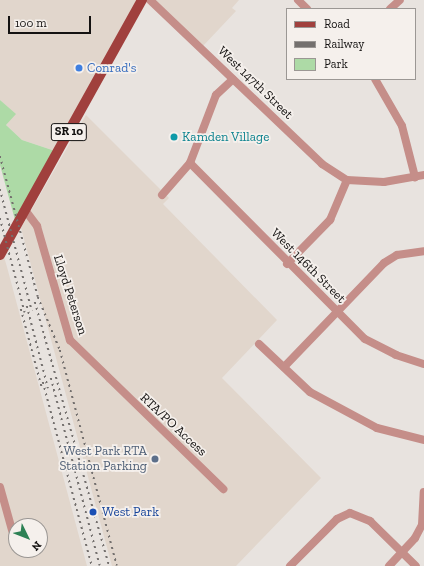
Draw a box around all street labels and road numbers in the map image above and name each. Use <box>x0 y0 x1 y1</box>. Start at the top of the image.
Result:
street label: West 147th Street <box>214 43 296 123</box>
road number: SR 10 <box>50 122 88 142</box>
street label: West 146th Street <box>267 225 349 307</box>
street label: Lloyd Peterson <box>50 253 90 337</box>
street label: RTA/PO Access <box>136 390 210 460</box>

